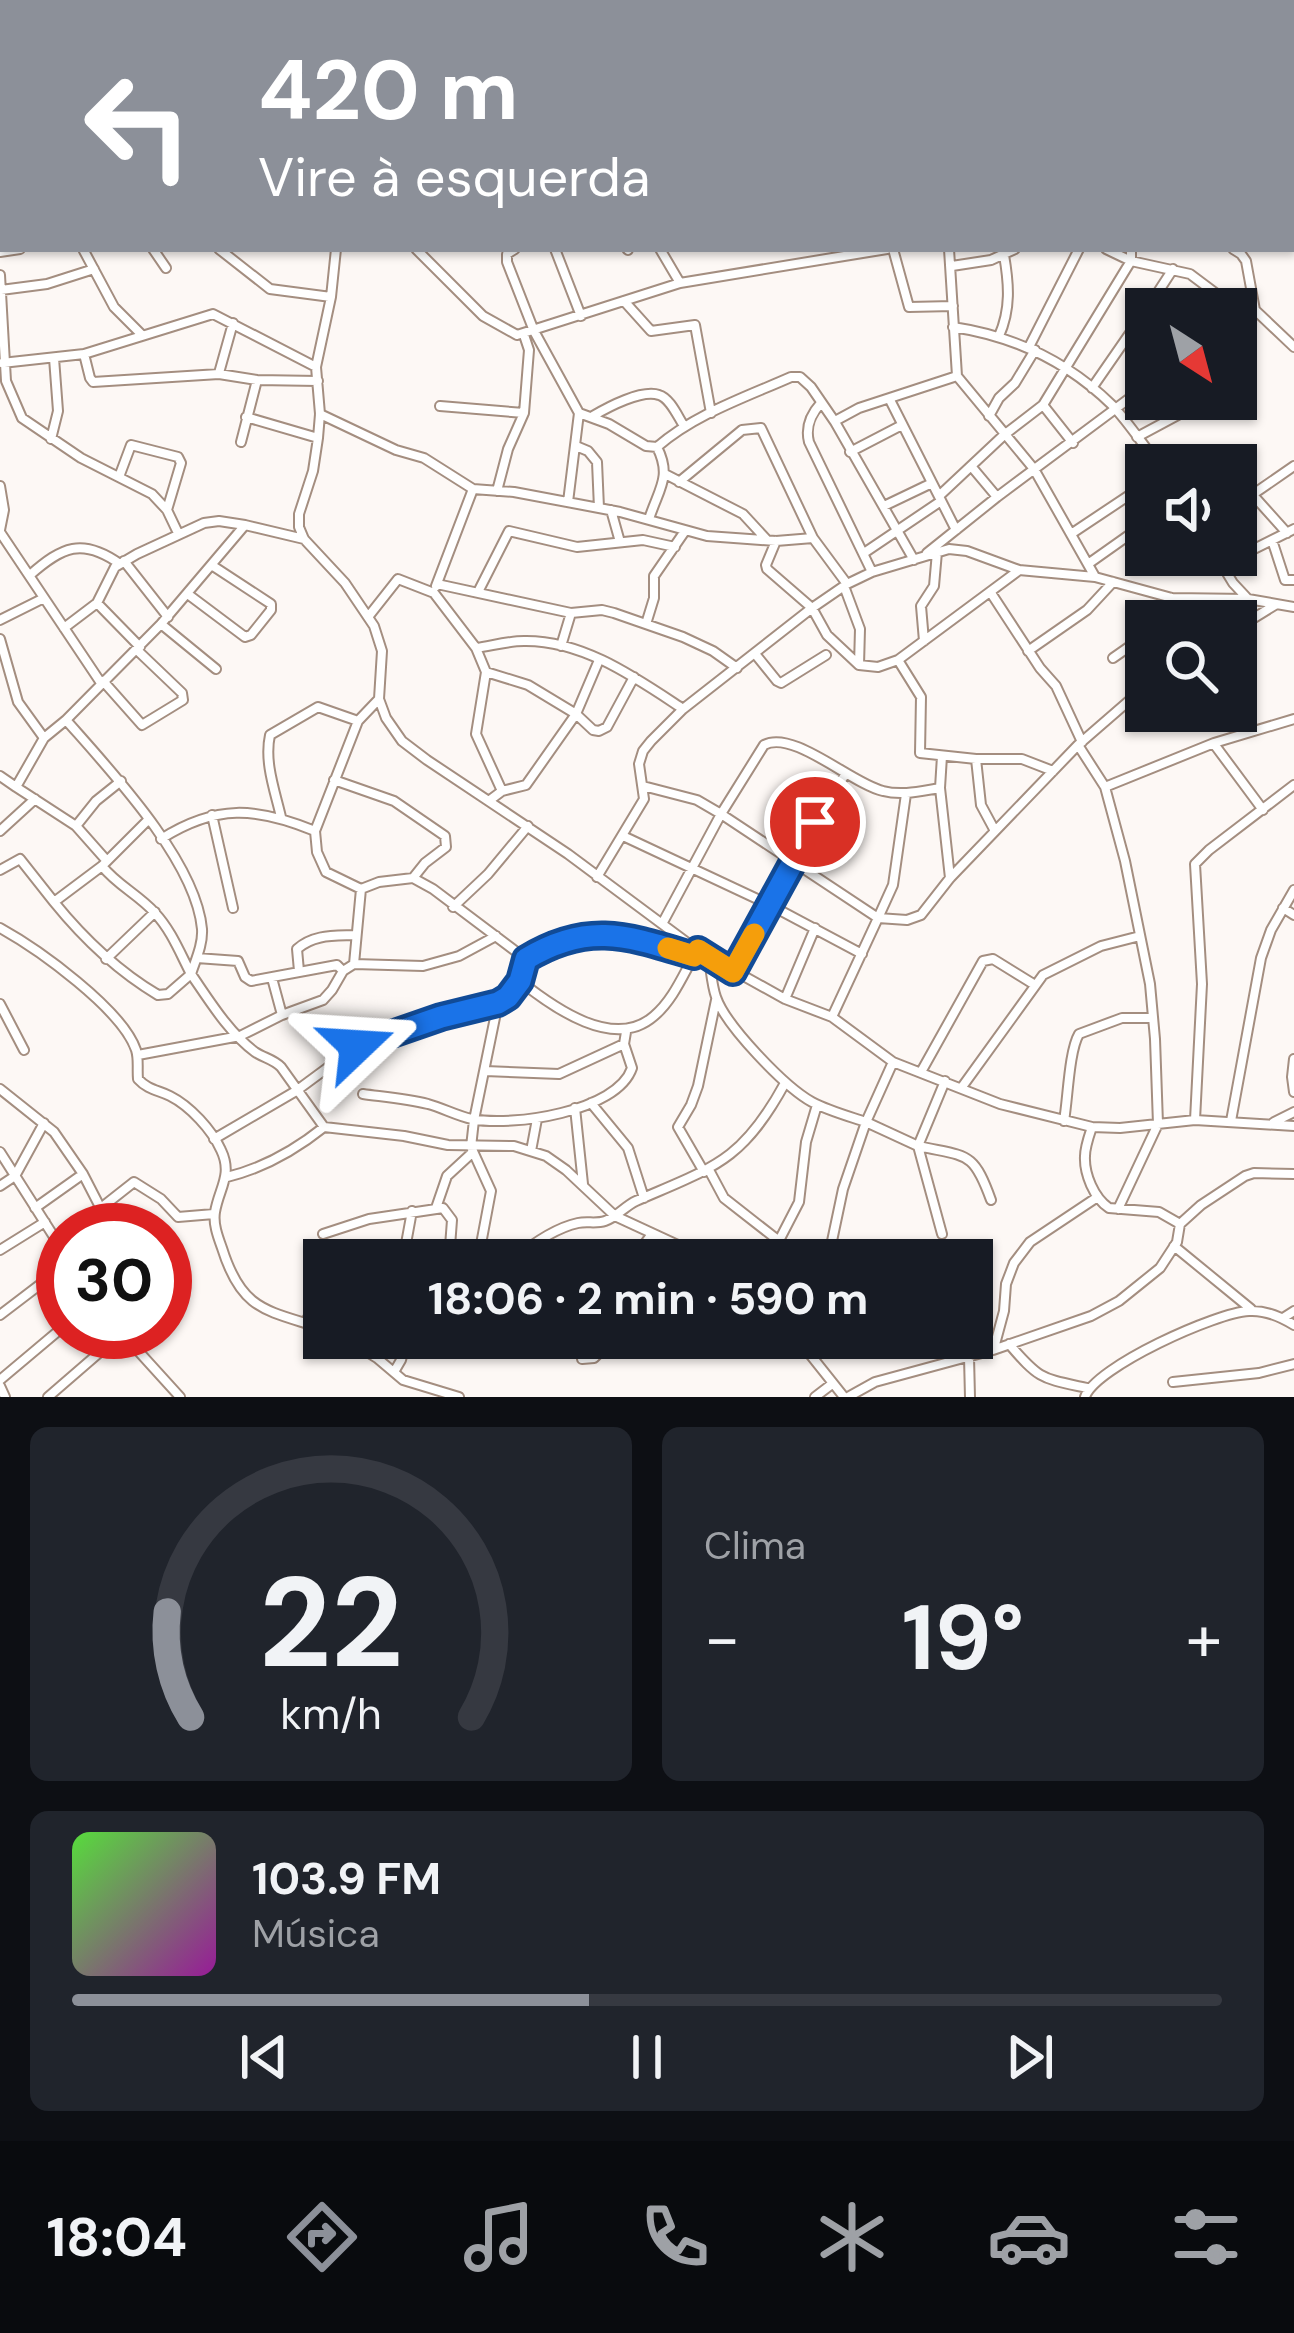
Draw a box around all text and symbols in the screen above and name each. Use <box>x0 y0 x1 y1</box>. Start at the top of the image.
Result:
text: 420 m <box>258 36 519 145</box>
icon: left <box>60 48 216 204</box>
text: Vire à esquerda <box>258 142 650 213</box>
north arrow <box>1125 288 1257 420</box>
map controls <box>1125 288 1257 732</box>
button: sound <box>1125 444 1257 576</box>
button: search <box>1125 600 1257 732</box>
pin <box>764 771 866 873</box>
icon: arrive <box>782 789 848 855</box>
position arrow <box>294 983 420 1109</box>
speed limit sign: 30 <box>36 1203 192 1359</box>
text: 18:06 · 2 min · 590 m <box>428 1269 868 1328</box>
text: Clima <box>704 1520 806 1571</box>
text: 22 <box>259 1542 403 1705</box>
text: 19° <box>902 1580 1024 1697</box>
text: − <box>704 1596 740 1681</box>
text: + <box>1186 1596 1222 1681</box>
text: km/h <box>280 1686 382 1742</box>
text: 103.9 FM <box>252 1849 441 1908</box>
text: Música <box>252 1908 380 1959</box>
icon: previous <box>231 2024 297 2090</box>
icon: pause <box>614 2024 680 2090</box>
icon: next <box>997 2024 1063 2090</box>
icon: directions <box>280 2195 364 2279</box>
icon: music <box>457 2195 541 2279</box>
icon: phone <box>633 2195 717 2279</box>
icon: climate <box>810 2195 894 2279</box>
icon: car <box>987 2195 1071 2279</box>
icon: filters <box>1164 2195 1248 2279</box>
text: 18:04 <box>46 2202 187 2273</box>

